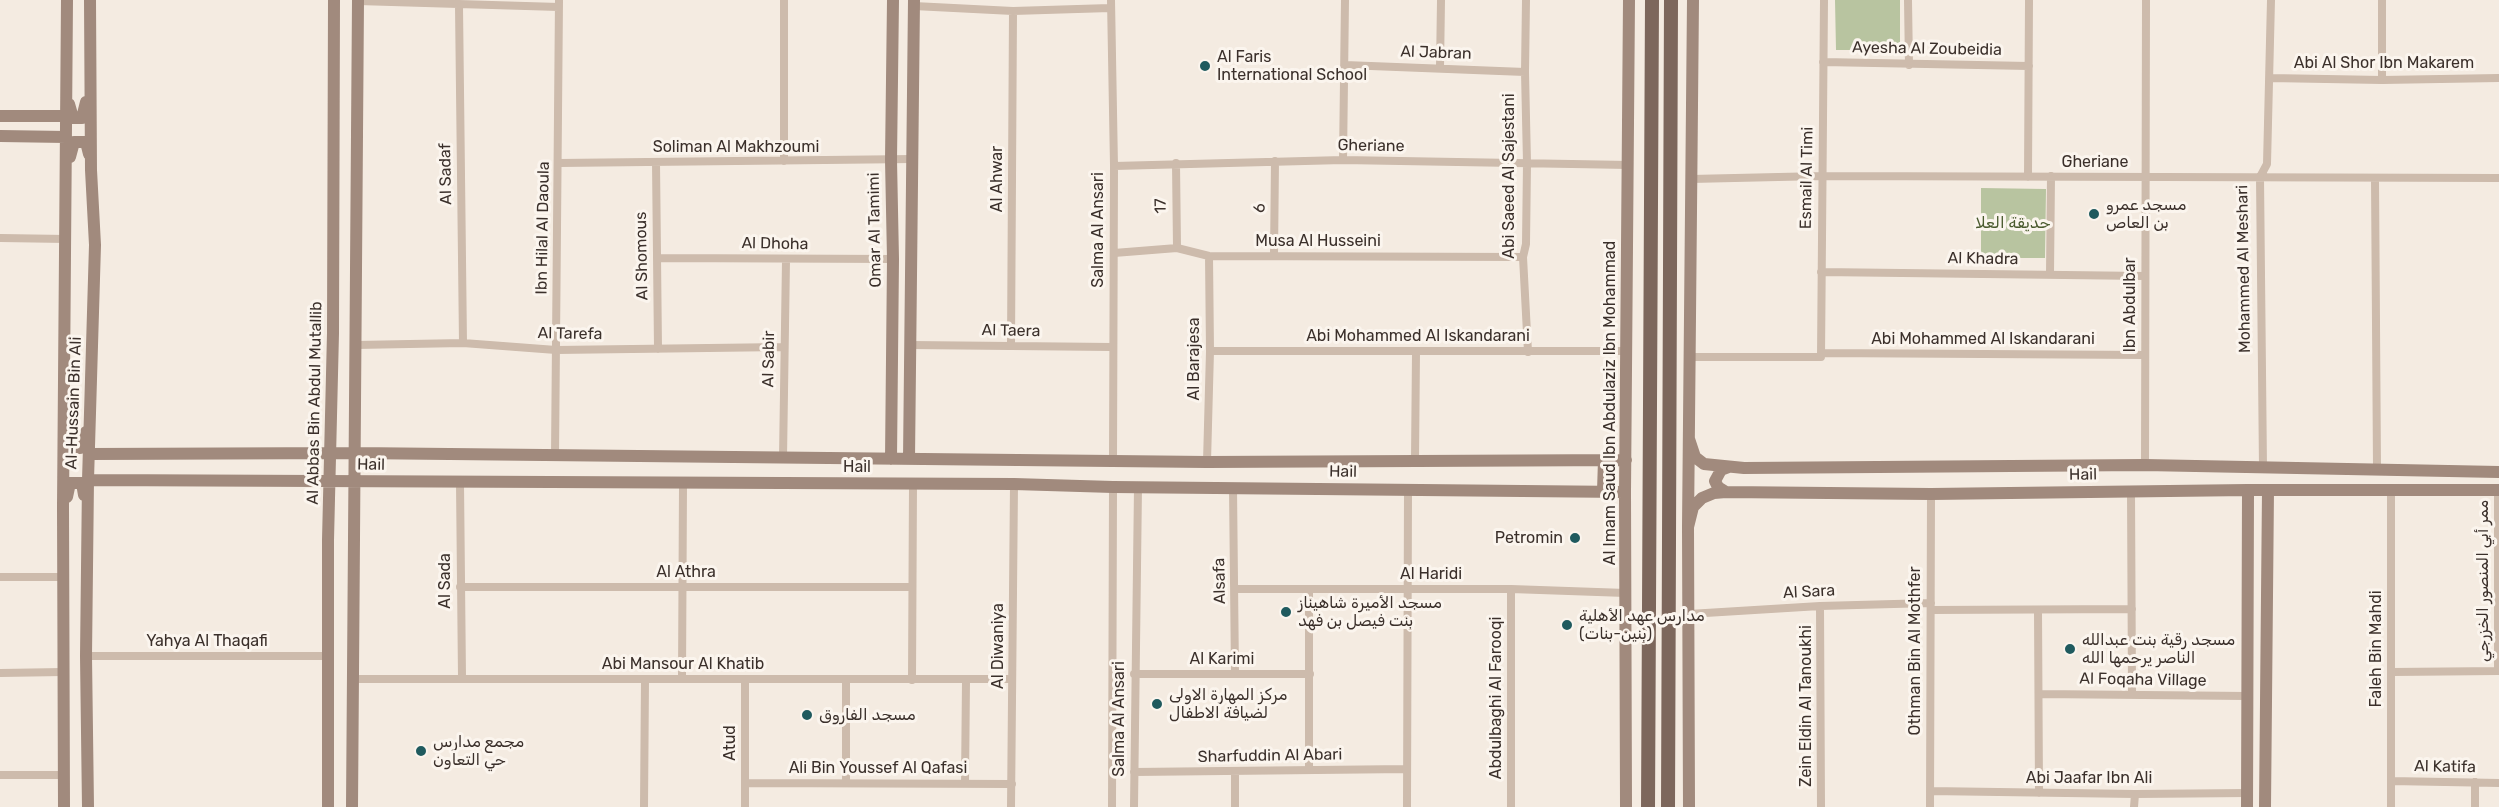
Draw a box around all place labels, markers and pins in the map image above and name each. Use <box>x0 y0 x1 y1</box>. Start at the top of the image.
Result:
place label: Al Faris International School <box>1217 47 1367 85</box>
marker: Al Faris International School <box>1198 59 1212 73</box>
place label: مسجد عمرو بن العاص <box>2106 195 2186 233</box>
marker: مسجد عمرو بن العاص <box>2087 207 2101 221</box>
place label: Petromin <box>1495 528 1563 548</box>
marker: Petromin <box>1568 531 1582 545</box>
place label: مسجد الأميرة شاهيناز بنت فيصل بن فهد <box>1298 593 1442 631</box>
marker: مسجد الأميرة شاهيناز بنت فيصل بن فهد <box>1279 605 1293 619</box>
place label: مدارس عهد الأهلية (بنين-بنات) <box>1579 606 1705 644</box>
marker: مدارس عهد الأهلية (بنين-بنات) <box>1560 618 1574 632</box>
place label: مسجد رقية بنت عبدالله الناصر يرحمها الله <box>2082 630 2235 668</box>
marker: مسجد رقية بنت عبدالله الناصر يرحمها الله <box>2063 642 2077 656</box>
place label: مركز المهارة الاولى لضيافة الاطفال <box>1169 685 1287 723</box>
marker: مركز المهارة الاولى لضيافة الاطفال <box>1150 697 1164 711</box>
place label: مسجد الفاروق <box>819 705 916 725</box>
marker: مسجد الفاروق <box>800 708 814 722</box>
place label: مجمع مدارس حي التعاون <box>433 732 524 770</box>
marker: مجمع مدارس حي التعاون <box>414 744 428 758</box>

